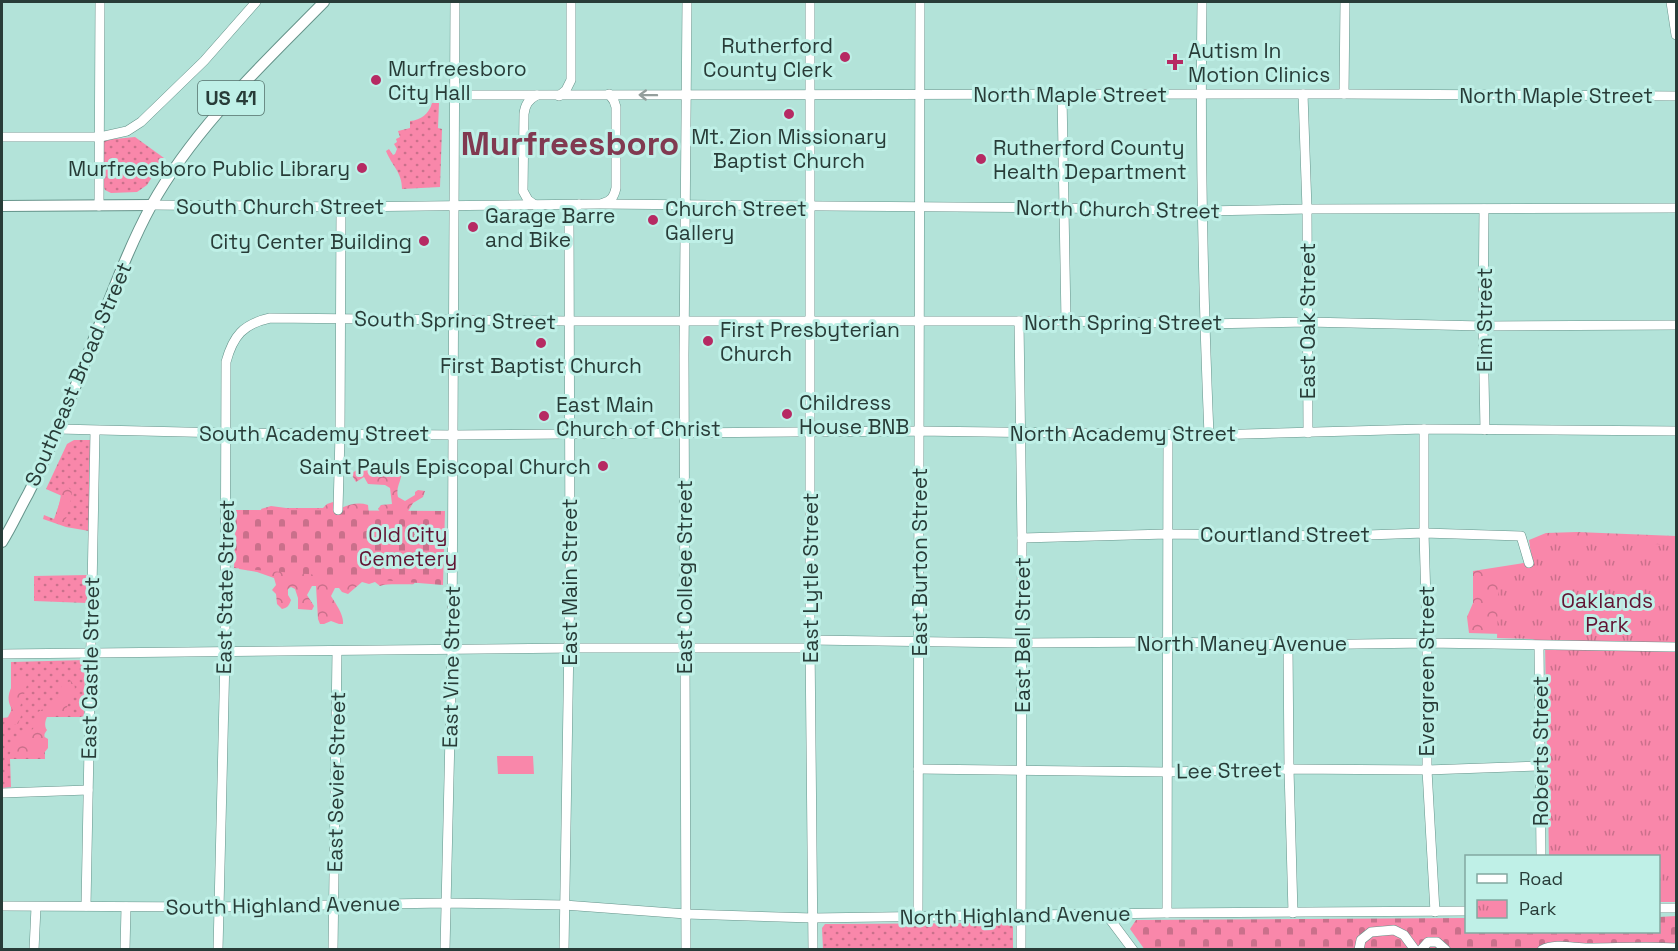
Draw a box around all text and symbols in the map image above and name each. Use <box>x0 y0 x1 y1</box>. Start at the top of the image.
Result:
place label: Rutherford County Clerk <box>703 32 833 83</box>
place label: Autism In Motion Clinics <box>1188 37 1330 88</box>
marker: Rutherford County Clerk <box>838 50 852 64</box>
marker: Autism In Motion Clinics <box>1166 53 1184 71</box>
place label: Murfreesboro City Hall <box>388 55 527 106</box>
marker: Murfreesboro City Hall <box>369 73 383 87</box>
road number: US 41 <box>198 81 264 115</box>
street label: North Maple Street <box>973 81 1167 108</box>
street label: North Maple Street <box>1459 82 1653 109</box>
one-way arrow <box>638 89 658 101</box>
marker: Mt. Zion Missionary Baptist Church <box>782 107 796 121</box>
district label: Murfreesboro <box>461 123 679 165</box>
place label: Mt. Zion Missionary Baptist Church <box>691 123 887 174</box>
place label: Rutherford County Health Department <box>993 134 1187 185</box>
marker: Rutherford County Health Department <box>974 152 988 166</box>
place label: Murfreesboro Public Library <box>68 155 350 182</box>
marker: Murfreesboro Public Library <box>355 161 369 175</box>
street label: South Church Street <box>176 193 384 220</box>
street label: North Church Street <box>1016 194 1220 224</box>
place label: Church Street Gallery <box>665 195 807 246</box>
place label: Garage Barre and Bike <box>485 202 615 253</box>
marker: Church Street Gallery <box>646 213 660 227</box>
marker: Garage Barre and Bike <box>466 220 480 234</box>
place label: City Center Building <box>210 228 412 255</box>
marker: City Center Building <box>417 234 431 248</box>
street label: East Oak Street <box>1294 243 1321 399</box>
street label: Southeast Broad Street <box>19 258 137 490</box>
street label: Elm Street <box>1471 268 1498 372</box>
street label: South Spring Street <box>354 305 556 335</box>
street label: North Spring Street <box>1024 309 1222 336</box>
place label: First Presbyterian Church <box>720 316 900 367</box>
marker: First Presbyterian Church <box>701 334 715 348</box>
marker: First Baptist Church <box>534 336 548 350</box>
place label: First Baptist Church <box>440 352 642 379</box>
place label: Childress House BNB <box>799 389 909 440</box>
place label: East Main Church of Christ <box>556 391 721 442</box>
marker: Childress House BNB <box>780 407 794 421</box>
marker: East Main Church of Christ <box>537 409 551 423</box>
street label: South Academy Street <box>199 420 429 447</box>
street label: North Academy Street <box>1010 420 1236 447</box>
place label: Saint Pauls Episcopal Church <box>299 453 591 480</box>
marker: Saint Pauls Episcopal Church <box>596 459 610 473</box>
street label: East Burton Street <box>906 467 933 657</box>
street label: East College Street <box>671 480 698 674</box>
street label: East Lytle Street <box>797 493 824 663</box>
street label: East Main Street <box>556 498 583 666</box>
street label: East State Street <box>210 499 240 675</box>
park label: Old City Cemetery <box>359 521 457 572</box>
street label: Courtland Street <box>1200 521 1370 548</box>
street label: East Bell Street <box>1009 557 1036 713</box>
street label: East Castle Street <box>75 576 105 760</box>
street label: Evergreen Street <box>1413 585 1440 757</box>
street label: East Vine Street <box>436 586 466 748</box>
park label: Oaklands Park <box>1561 587 1653 638</box>
street label: North Maney Avenue <box>1137 630 1347 657</box>
street label: Roberts Street <box>1527 676 1554 826</box>
street label: East Sevier Street <box>321 691 351 873</box>
street label: Lee Street <box>1176 756 1282 784</box>
legend <box>1465 855 1660 933</box>
text: Road <box>1519 867 1563 890</box>
street label: South Highland Avenue <box>165 889 401 921</box>
text: Park <box>1519 897 1557 920</box>
street label: North Highland Avenue <box>899 899 1131 931</box>

